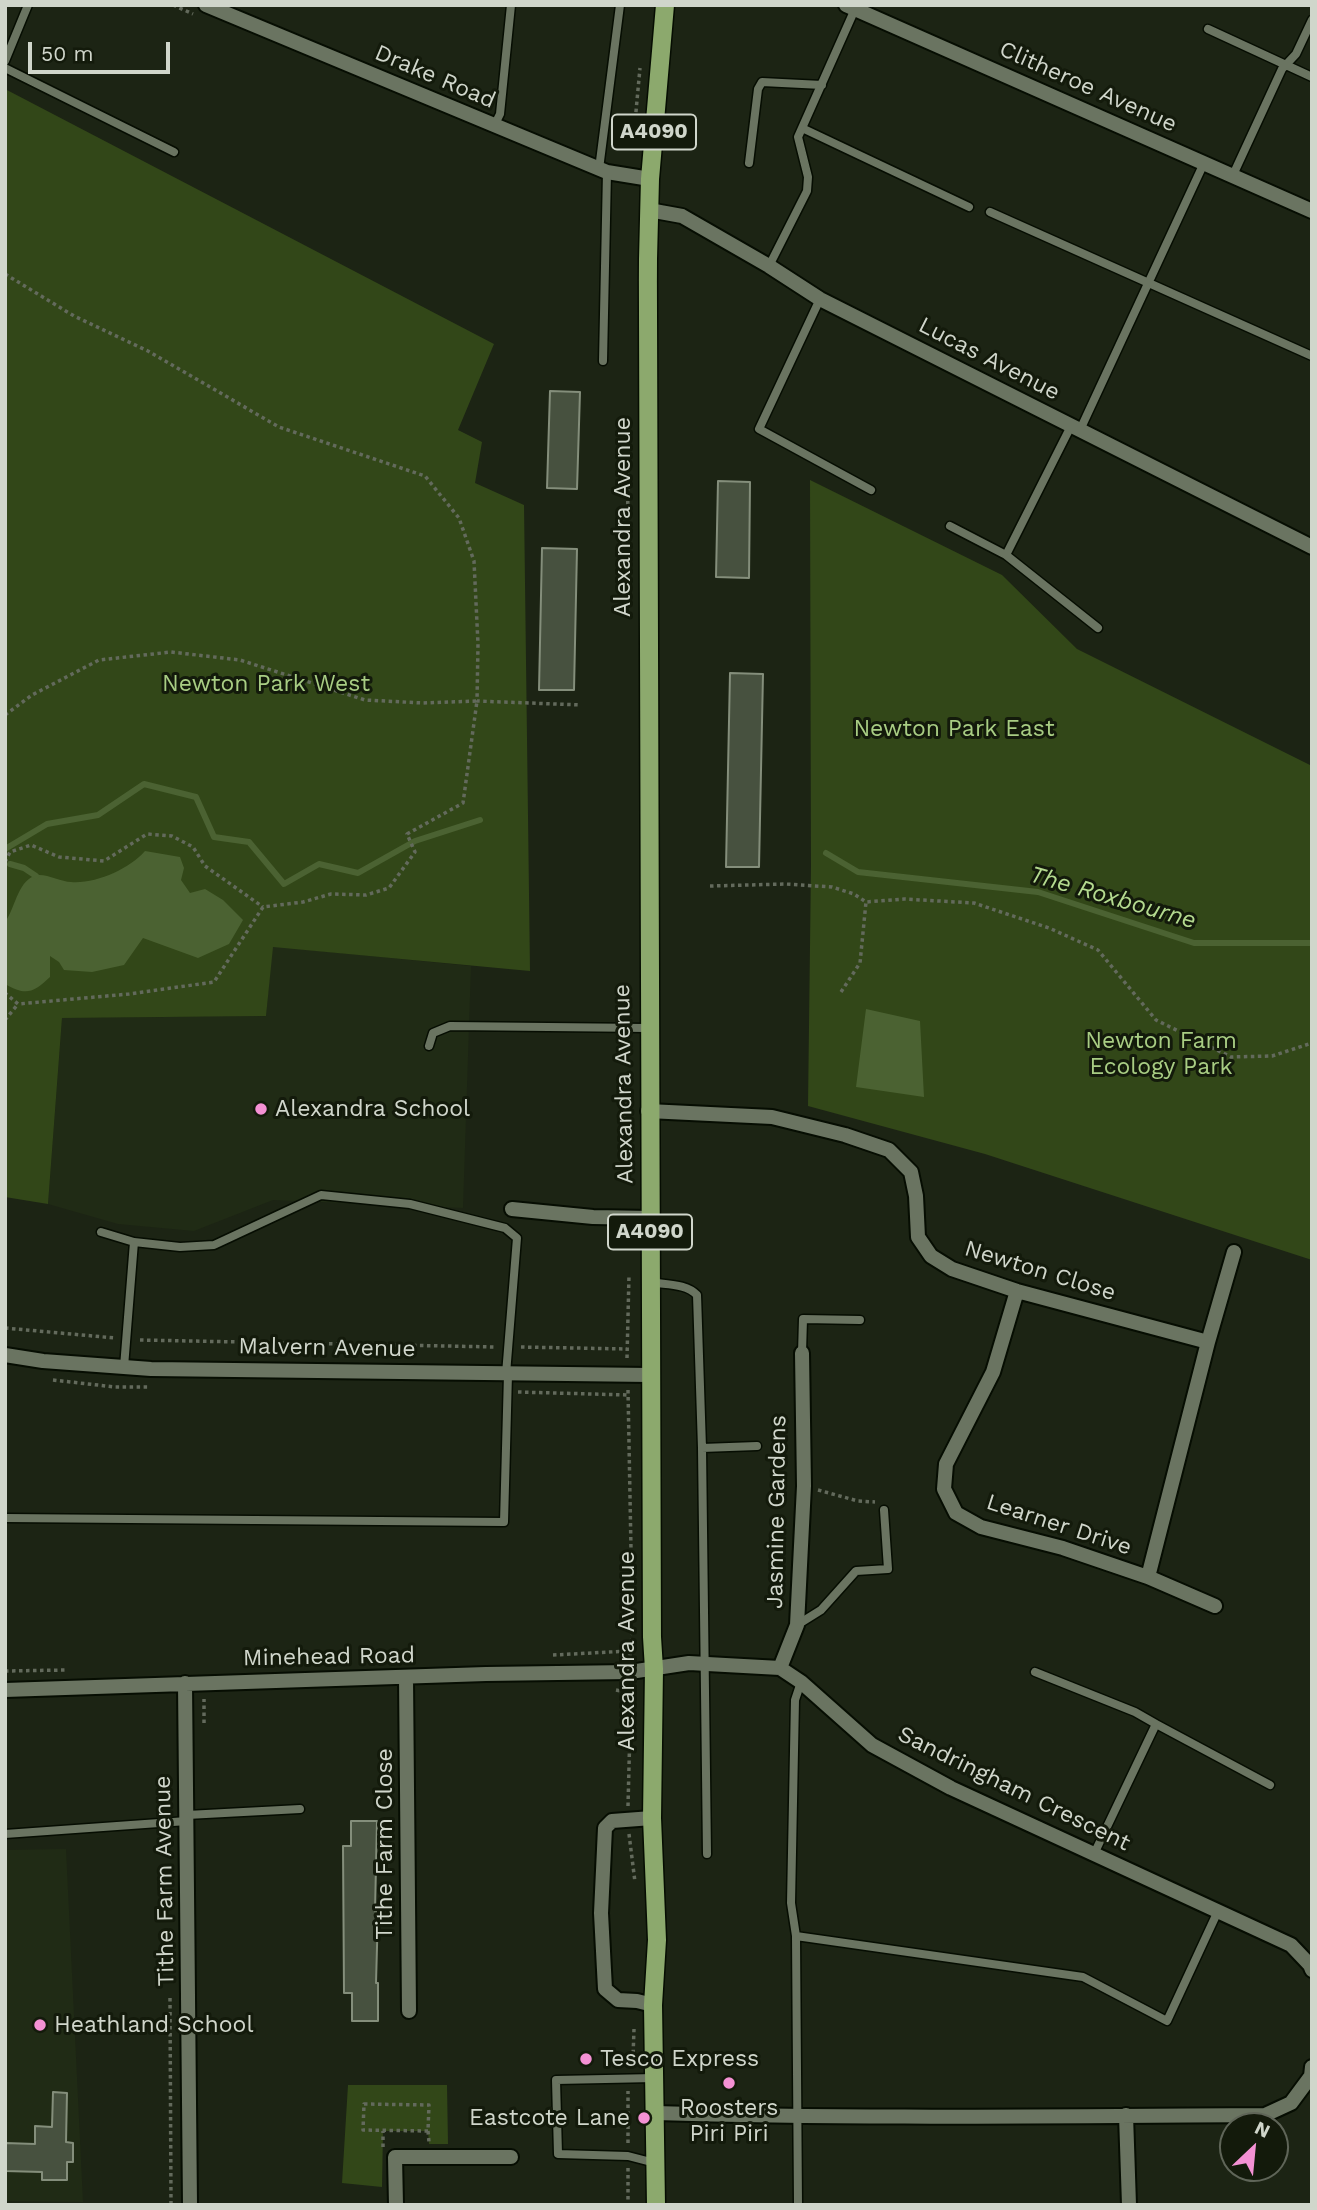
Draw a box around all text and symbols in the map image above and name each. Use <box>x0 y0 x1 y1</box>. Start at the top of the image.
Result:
scale bar <box>32 28 173 72</box>
street label: Clitheroe Avenue <box>995 35 1181 139</box>
street label: Drake Road <box>370 39 500 115</box>
text: 50 m <box>41 41 93 66</box>
road number: A4090 <box>612 114 696 150</box>
street label: Lucas Avenue <box>914 312 1064 406</box>
street label: Alexandra Avenue <box>609 417 637 617</box>
park label: Newton Park West <box>162 670 370 698</box>
park label: Newton Park East <box>853 715 1055 743</box>
water label: The Roxbourne <box>1027 861 1199 935</box>
street label: Alexandra Avenue <box>608 984 640 1184</box>
park label: Newton Farm Ecology Park <box>1085 1027 1237 1081</box>
place label: Alexandra School <box>275 1095 470 1123</box>
marker: Alexandra School <box>253 1101 269 1117</box>
road number: A4090 <box>608 1214 692 1250</box>
street label: Newton Close <box>961 1235 1119 1307</box>
street label: Malvern Avenue <box>238 1333 416 1363</box>
street label: Jasmine Gardens <box>762 1415 792 1609</box>
street label: Learner Drive <box>983 1489 1135 1561</box>
street label: Alexandra Avenue <box>613 1551 641 1751</box>
street label: Minehead Road <box>243 1642 415 1672</box>
street label: Sandringham Crescent <box>893 1721 1135 1857</box>
street label: Tithe Farm Close <box>371 1748 399 1940</box>
street label: Tithe Farm Avenue <box>149 1775 181 1987</box>
place label: Heathland School <box>54 2011 253 2039</box>
marker: Heathland School <box>32 2017 48 2033</box>
place label: Tesco Express <box>600 2045 759 2073</box>
marker: Tesco Express <box>578 2051 594 2067</box>
marker: Roosters Piri Piri <box>721 2075 737 2091</box>
place label: Roosters Piri Piri <box>680 2094 778 2148</box>
place label: Eastcote Lane <box>469 2104 630 2132</box>
marker: Eastcote Lane <box>636 2110 652 2126</box>
north arrow <box>1219 2112 1289 2182</box>
text: N <box>1251 2116 1274 2143</box>

